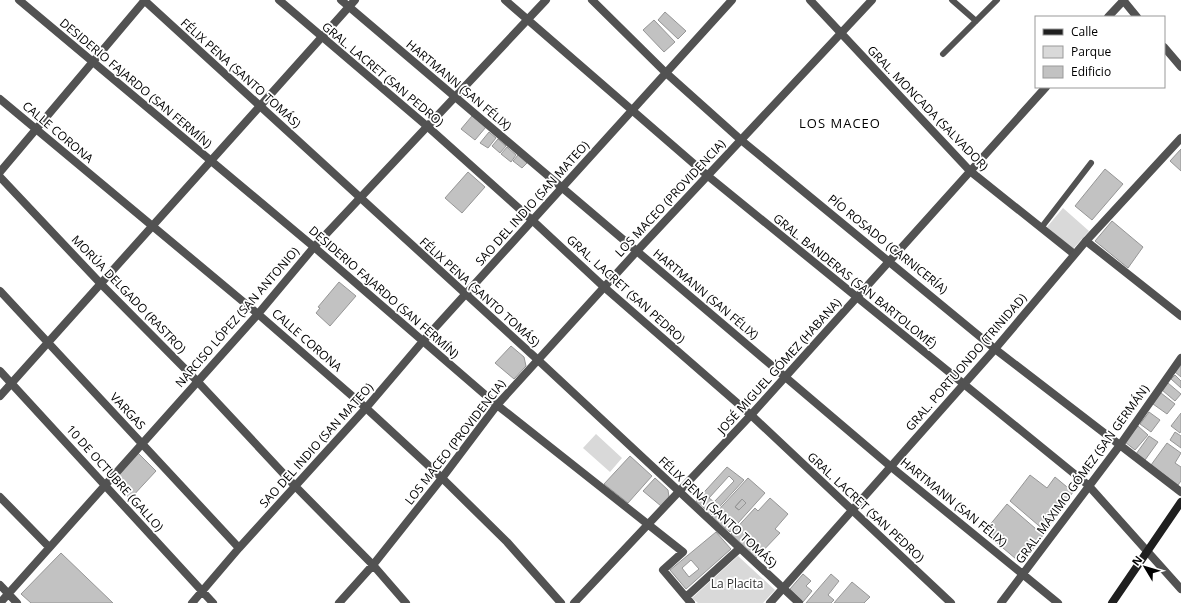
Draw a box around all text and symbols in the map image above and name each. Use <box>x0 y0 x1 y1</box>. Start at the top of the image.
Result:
street label: DESIDERIO FAJARDO (SAN FERMÍN) <box>56 14 216 152</box>
street label: FÉLIX PENA (SANTO TOMÁS) <box>177 14 305 132</box>
legend <box>1035 16 1165 88</box>
street label: GRAL. LACRET (SAN PEDRO) <box>318 18 448 130</box>
text: Calle <box>1071 23 1098 40</box>
street label: HARTMANN (SAN FÉLIX) <box>403 36 516 134</box>
street label: GRAL. MONCADA (SALVADOR) <box>864 42 993 175</box>
text: Parque <box>1071 43 1111 60</box>
text: Edificio <box>1071 63 1111 80</box>
street label: CALLE CORONA <box>19 97 97 167</box>
district label: LOS MACEO <box>799 114 881 132</box>
street label: LOS MACEO (PROVIDENCIA) <box>611 135 729 260</box>
street label: SAO DEL INDIO (SAN MATEO) <box>471 137 593 269</box>
street label: PÍO ROSADO (CARNICERÍA) <box>824 190 952 298</box>
street label: GRAL. BANDERAS (SAN BARTOLOMÉ) <box>770 210 941 353</box>
street label: DESIDERIO FAJARDO (SAN FERMÍN) <box>305 222 463 362</box>
street label: MORÚA DELGADO (RASTRO) <box>68 231 190 357</box>
street label: GRAL. LACRET (SAN PEDRO) <box>563 231 689 347</box>
street label: FÉLIX PENA (SANTO TOMÁS) <box>416 233 544 351</box>
street label: NARCISO LÓPEZ (SAN ANTONIO) <box>171 243 303 391</box>
street label: HARTMANN (SAN FÉLIX) <box>650 245 763 343</box>
street label: GRAL. PORTUONDO (TRINIDAD) <box>902 289 1031 434</box>
street label: JOSÉ MIGUEL GÓMEZ (HABANA) <box>713 294 845 438</box>
street label: CALLE CORONA <box>268 305 346 375</box>
street label: LOS MACEO (PROVIDENCIA) <box>401 375 510 508</box>
street label: SAO DEL INDIO (SAN MATEO) <box>255 379 377 511</box>
street label: GRAL. MÁXIMO GÓMEZ (SAN GERMÁN) <box>1012 382 1152 566</box>
street label: VARGAS <box>106 389 150 433</box>
street label: 10 DE OCTUBRE (GALLO) <box>63 421 168 535</box>
street label: GRAL. LACRET (SAN PEDRO) <box>804 448 929 566</box>
street label: FÉLIX PENA (SANTO TOMÁS) <box>655 452 781 572</box>
street label: HARTMANN (SAN FÉLIX) <box>897 454 1011 551</box>
north arrow <box>1125 547 1165 587</box>
park label: La Placita <box>711 575 763 592</box>

